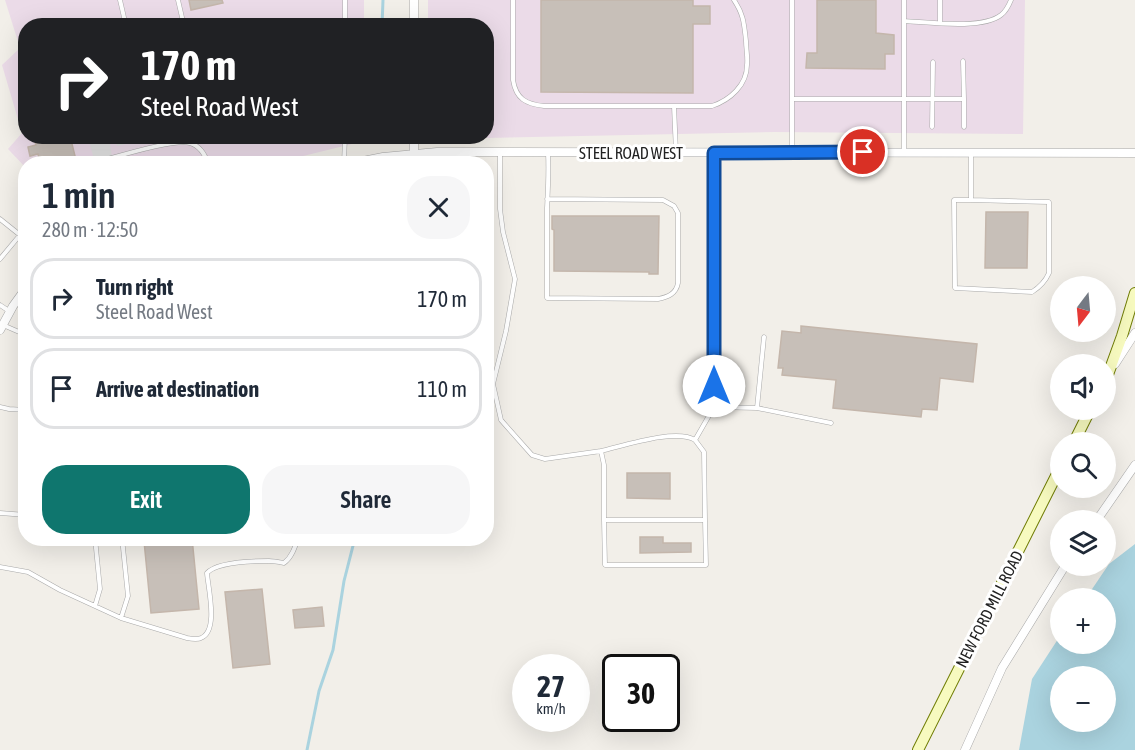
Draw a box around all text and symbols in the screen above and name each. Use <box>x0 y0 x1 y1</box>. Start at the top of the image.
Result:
text: 170 m <box>141 41 236 89</box>
icon: right <box>42 42 120 120</box>
text: Steel Road West <box>141 91 299 122</box>
pin <box>837 126 888 177</box>
icon: arrive <box>846 135 879 168</box>
street label: STEEL ROAD WEST <box>579 144 683 162</box>
text: 1 min <box>42 174 116 216</box>
button: close <box>407 176 470 239</box>
text: 280 m · 12:50 <box>42 218 138 241</box>
text: Turn right <box>96 274 173 300</box>
north arrow <box>1050 276 1116 342</box>
map controls <box>1050 276 1116 732</box>
icon: right <box>45 282 78 315</box>
text: 170 m <box>417 286 467 312</box>
text: Steel Road West <box>96 300 213 323</box>
position arrow <box>682 354 746 418</box>
button: sound <box>1050 354 1116 420</box>
icon: arrive <box>45 372 78 405</box>
text: Arrive at destination <box>96 376 259 402</box>
text: 110 m <box>417 376 467 402</box>
button: search <box>1050 432 1116 498</box>
button: Exit <box>42 465 250 534</box>
button: Share <box>262 465 470 534</box>
button: layers <box>1050 510 1116 576</box>
street label: NEW FORD MILL ROAD <box>952 548 1026 670</box>
button: + <box>1050 588 1116 654</box>
speed limit sign: 30 <box>602 654 680 732</box>
button: − <box>1050 666 1116 732</box>
text: 27 <box>537 669 565 703</box>
text: km/h <box>536 700 566 717</box>

